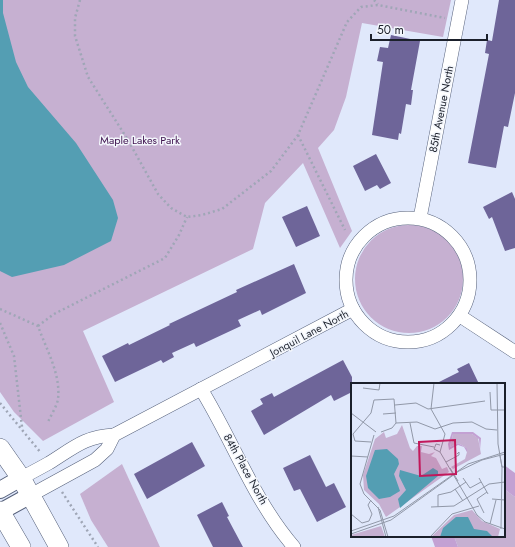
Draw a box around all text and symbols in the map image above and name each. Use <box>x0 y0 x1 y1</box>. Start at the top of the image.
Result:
scale bar <box>371 16 487 42</box>
text: 50 m <box>377 21 404 39</box>
street label: 85th Avenue North <box>425 64 457 154</box>
park label: Maple Lakes Park <box>100 132 180 148</box>
street label: Jonquil Lane North <box>265 306 351 361</box>
inset map <box>351 383 505 537</box>
street label: 84th Place North <box>220 431 272 507</box>

